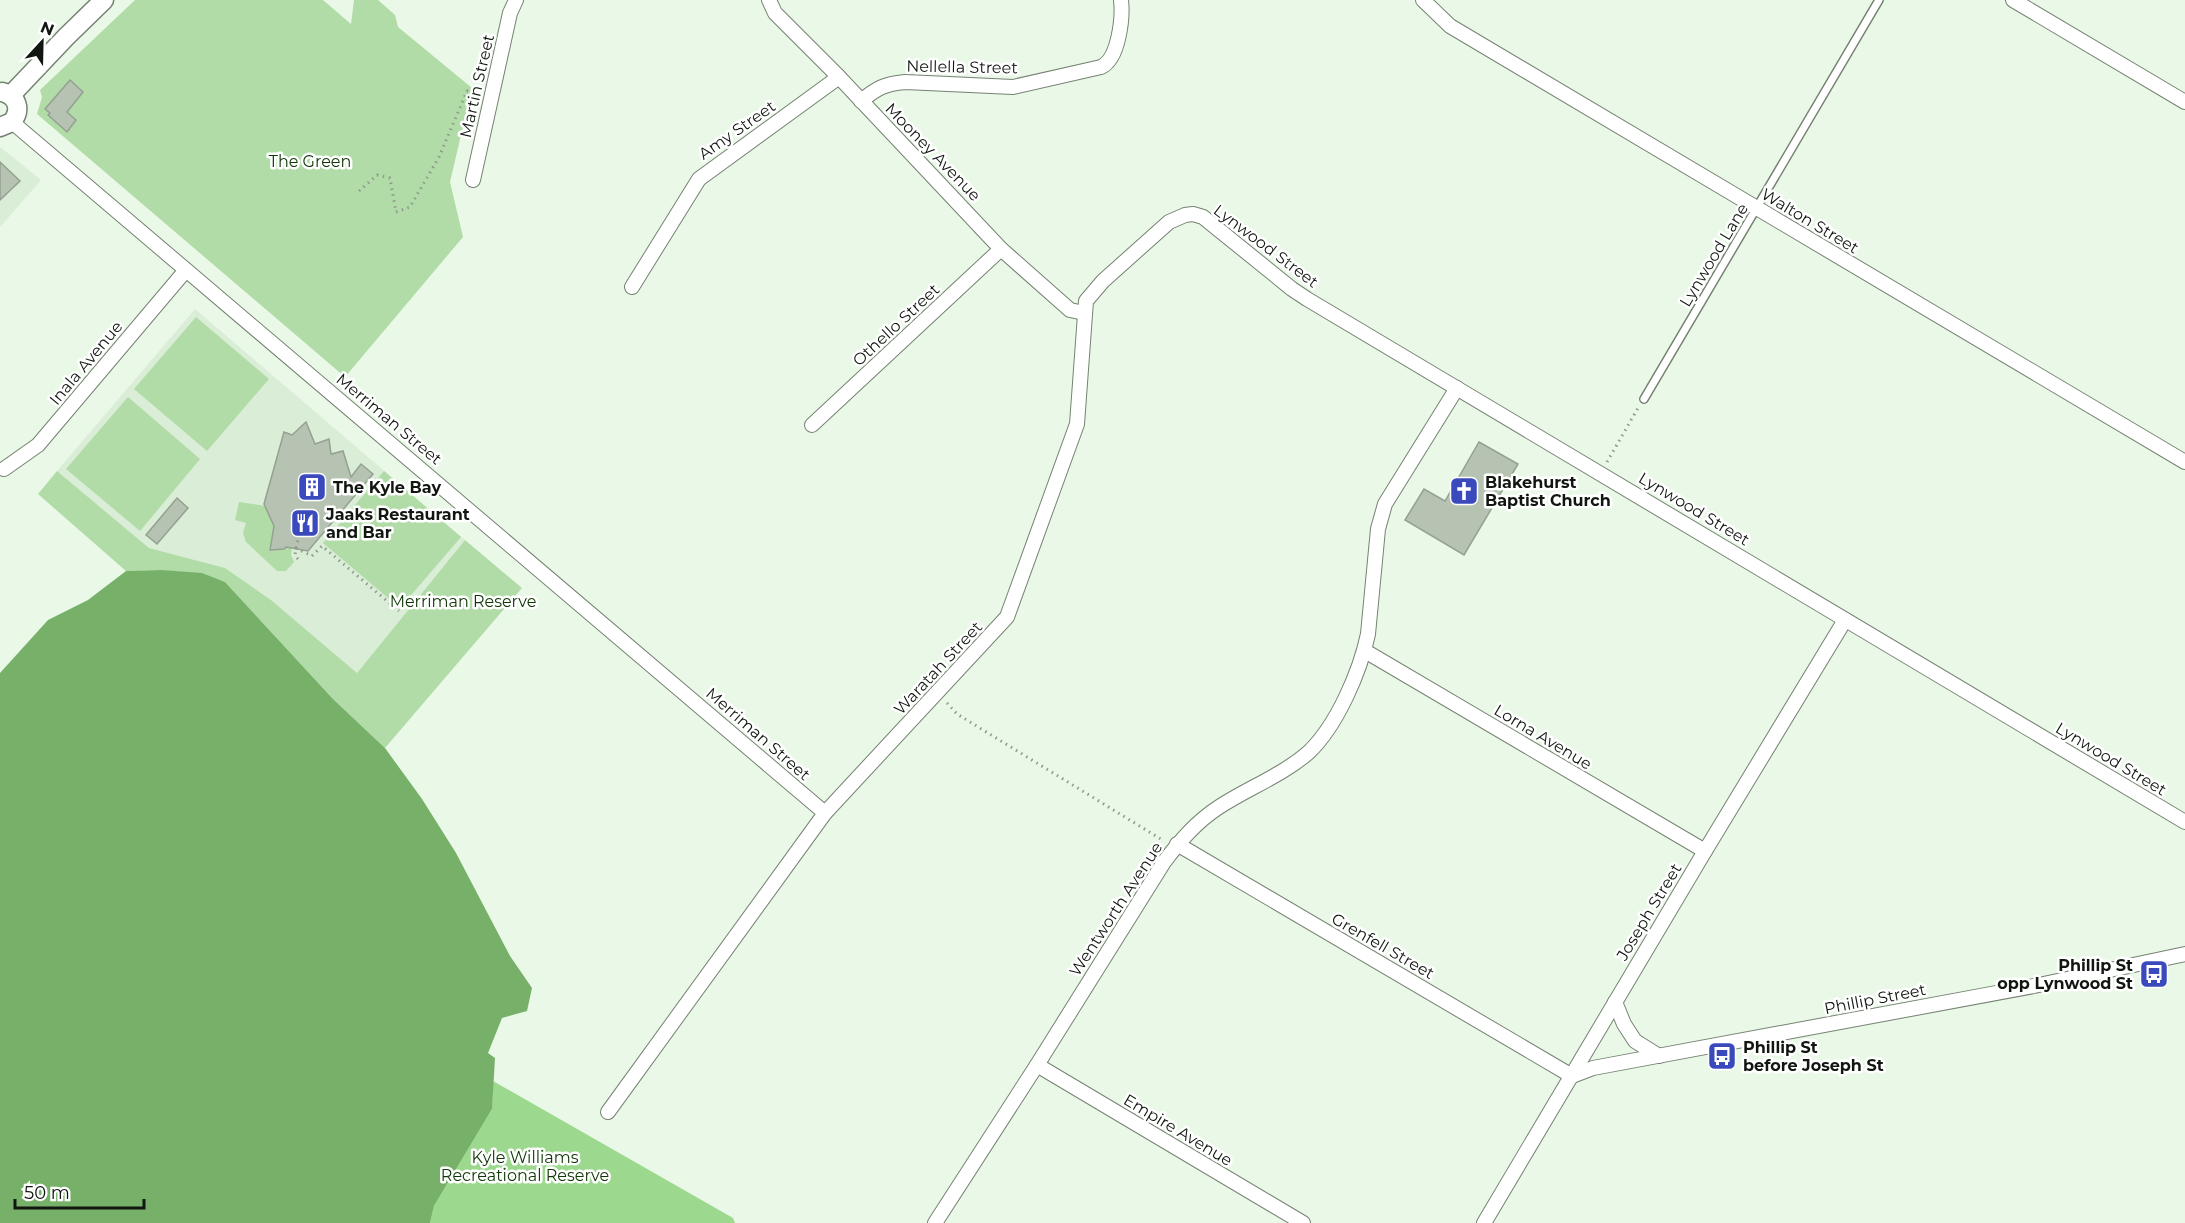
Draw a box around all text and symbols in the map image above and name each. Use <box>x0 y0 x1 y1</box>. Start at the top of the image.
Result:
north arrow <box>12 12 72 72</box>
text: N <box>38 17 57 40</box>
street label: Martin Street <box>456 32 498 140</box>
street label: Nellella Street <box>906 57 1018 77</box>
street label: Amy Street <box>695 96 779 163</box>
street label: Mooney Avenue <box>881 99 985 205</box>
park label: The Green <box>269 152 351 171</box>
street label: Walton Street <box>1758 185 1863 258</box>
street label: Lynwood Street <box>1210 200 1322 292</box>
street label: Lynwood Lane <box>1676 200 1752 310</box>
street label: Othello Street <box>849 280 944 370</box>
street label: Inala Avenue <box>45 317 127 409</box>
street label: Merriman Street <box>332 369 446 469</box>
street label: Lynwood Street <box>1635 468 1753 550</box>
building icon: The Kyle Bay <box>296 471 328 503</box>
place label: Blakehurst Baptist Church <box>1485 473 1611 510</box>
church icon: Blakehurst Baptist Church <box>1448 475 1480 507</box>
place label: The Kyle Bay <box>333 478 441 497</box>
place label: Jaaks Restaurant and Bar <box>325 505 470 542</box>
restaurant icon: Jaaks Restaurant and Bar <box>289 507 321 539</box>
park label: Merriman Reserve <box>390 592 536 611</box>
street label: Waratah Street <box>890 617 986 719</box>
street label: Merriman Street <box>702 684 814 785</box>
street label: Lorna Avenue <box>1491 700 1595 774</box>
street label: Lynwood Street <box>2052 718 2170 800</box>
street label: Wentworth Avenue <box>1066 838 1166 980</box>
street label: Joseph Street <box>1612 860 1686 965</box>
street label: Grenfell Street <box>1328 909 1438 983</box>
place label: Phillip St opp Lynwood St <box>1997 956 2133 993</box>
bus stop icon: Phillip St opp Lynwood St <box>2138 958 2170 990</box>
street label: Phillip Street <box>1823 980 1928 1018</box>
place label: Phillip St before Joseph St <box>1743 1038 1884 1075</box>
bus stop icon: Phillip St before Joseph St <box>1706 1040 1738 1072</box>
street label: Empire Avenue <box>1120 1090 1236 1170</box>
park label: Kyle Williams Recreational Reserve <box>441 1148 609 1185</box>
scale bar <box>15 1172 144 1210</box>
text: 50 m <box>24 1182 70 1204</box>

